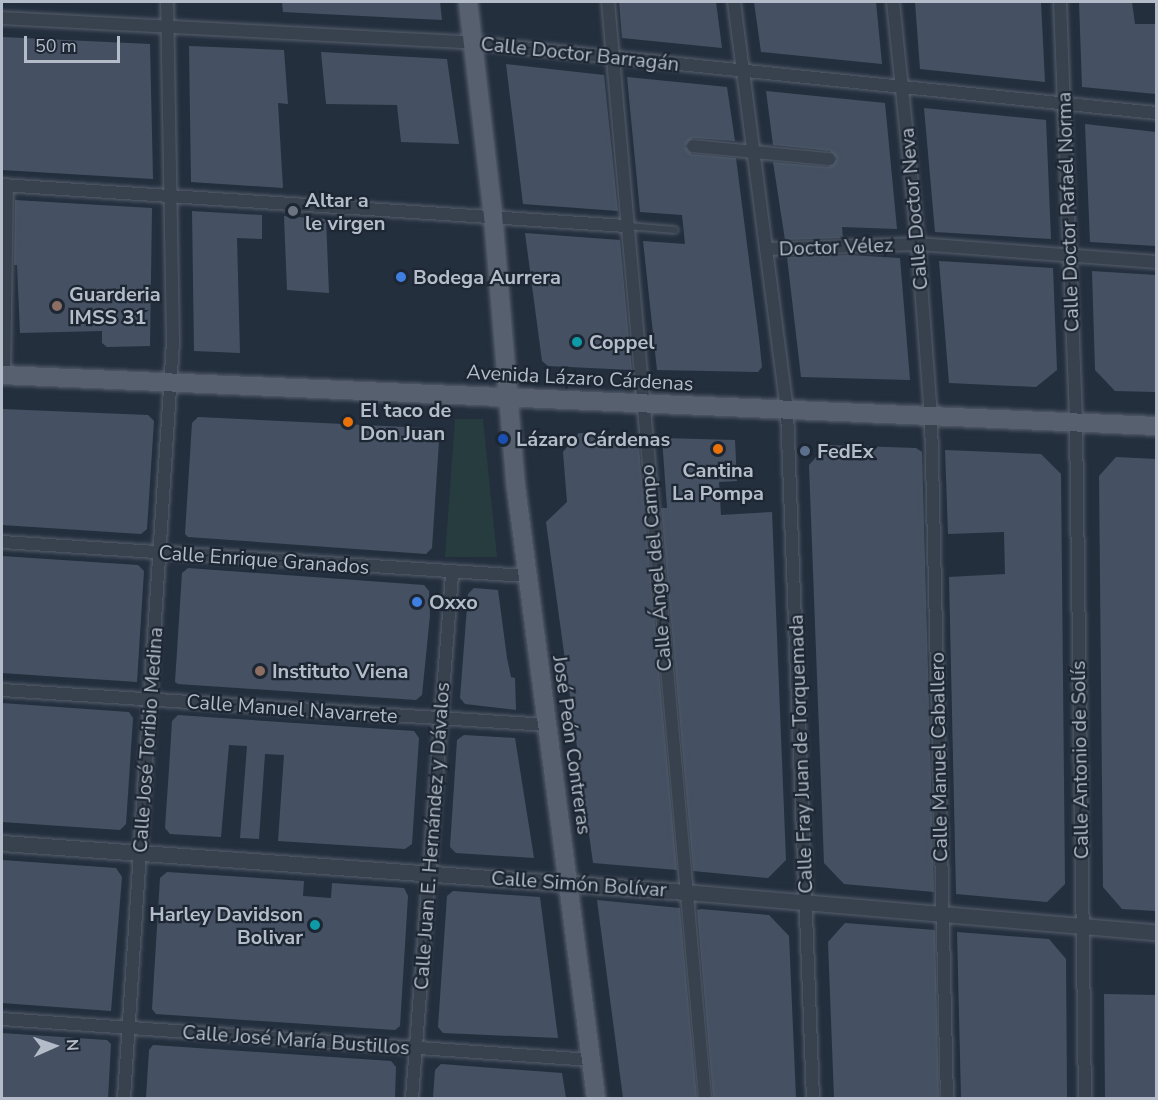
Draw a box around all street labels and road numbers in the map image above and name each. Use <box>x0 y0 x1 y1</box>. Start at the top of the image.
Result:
street label: Calle Doctor Barragán <box>480 32 680 76</box>
street label: Calle Doctor Rafaél Norma <box>1052 91 1084 333</box>
street label: Calle Doctor Neva <box>895 127 933 291</box>
street label: Doctor Vélez <box>778 233 894 261</box>
street label: Avenida Lázaro Cárdenas <box>466 360 694 396</box>
street label: Calle Ángel del Campo <box>635 464 677 672</box>
street label: Calle Enrique Granados <box>158 541 370 579</box>
street label: Calle Fray Juan de Torquemada <box>784 614 818 894</box>
street label: Calle José Toribio Medina <box>128 626 168 854</box>
street label: Calle Manuel Caballero <box>925 652 953 862</box>
street label: José Peón Contreras <box>548 654 596 836</box>
street label: Calle Antonio de Solís <box>1066 661 1094 859</box>
street label: Calle Juan E. Hernández y Dávalos <box>409 681 455 991</box>
street label: Calle Manuel Navarrete <box>186 690 398 728</box>
street label: Calle Simón Bolívar <box>490 866 668 902</box>
street label: Calle José María Bustillos <box>182 1020 410 1060</box>

